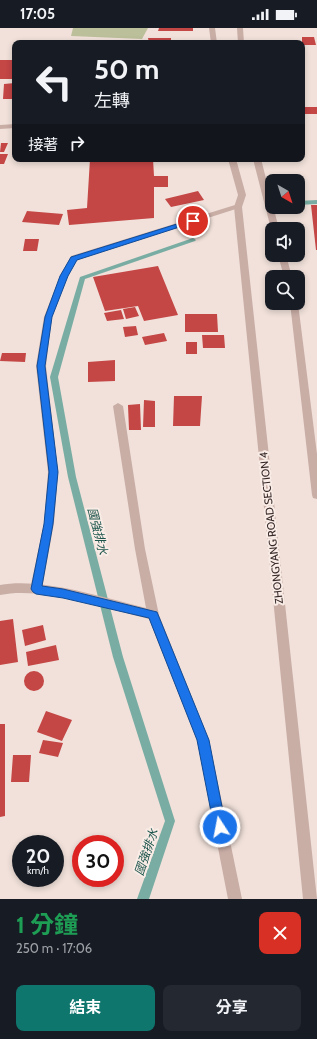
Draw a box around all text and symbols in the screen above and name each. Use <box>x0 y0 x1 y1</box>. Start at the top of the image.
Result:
text: 17:05 <box>20 5 55 23</box>
text: 50 m <box>94 52 159 86</box>
icon: left <box>28 56 80 108</box>
text: 左轉 <box>94 90 130 112</box>
icon: right <box>66 132 88 154</box>
text: 接著 <box>28 136 58 154</box>
north arrow <box>265 174 305 214</box>
map controls <box>265 174 305 310</box>
pin <box>176 204 210 238</box>
icon: arrive <box>182 210 204 232</box>
button: sound <box>265 222 305 262</box>
button: search <box>265 270 305 310</box>
street label: ZHONGYANG ROAD SECTION 4 <box>256 451 286 605</box>
water label: 國強排水 <box>85 506 111 557</box>
position arrow <box>199 806 241 848</box>
water label: 國強排水 <box>131 826 161 877</box>
speed limit sign: 30 <box>72 835 124 887</box>
text: 20 <box>26 844 50 868</box>
text: km/h <box>27 864 49 877</box>
text: 1 分鐘 <box>16 910 78 939</box>
button: close <box>259 912 301 954</box>
text: 250 m · 17:06 <box>16 940 92 956</box>
button: 結束 <box>16 985 155 1031</box>
button: 分享 <box>163 985 301 1031</box>

